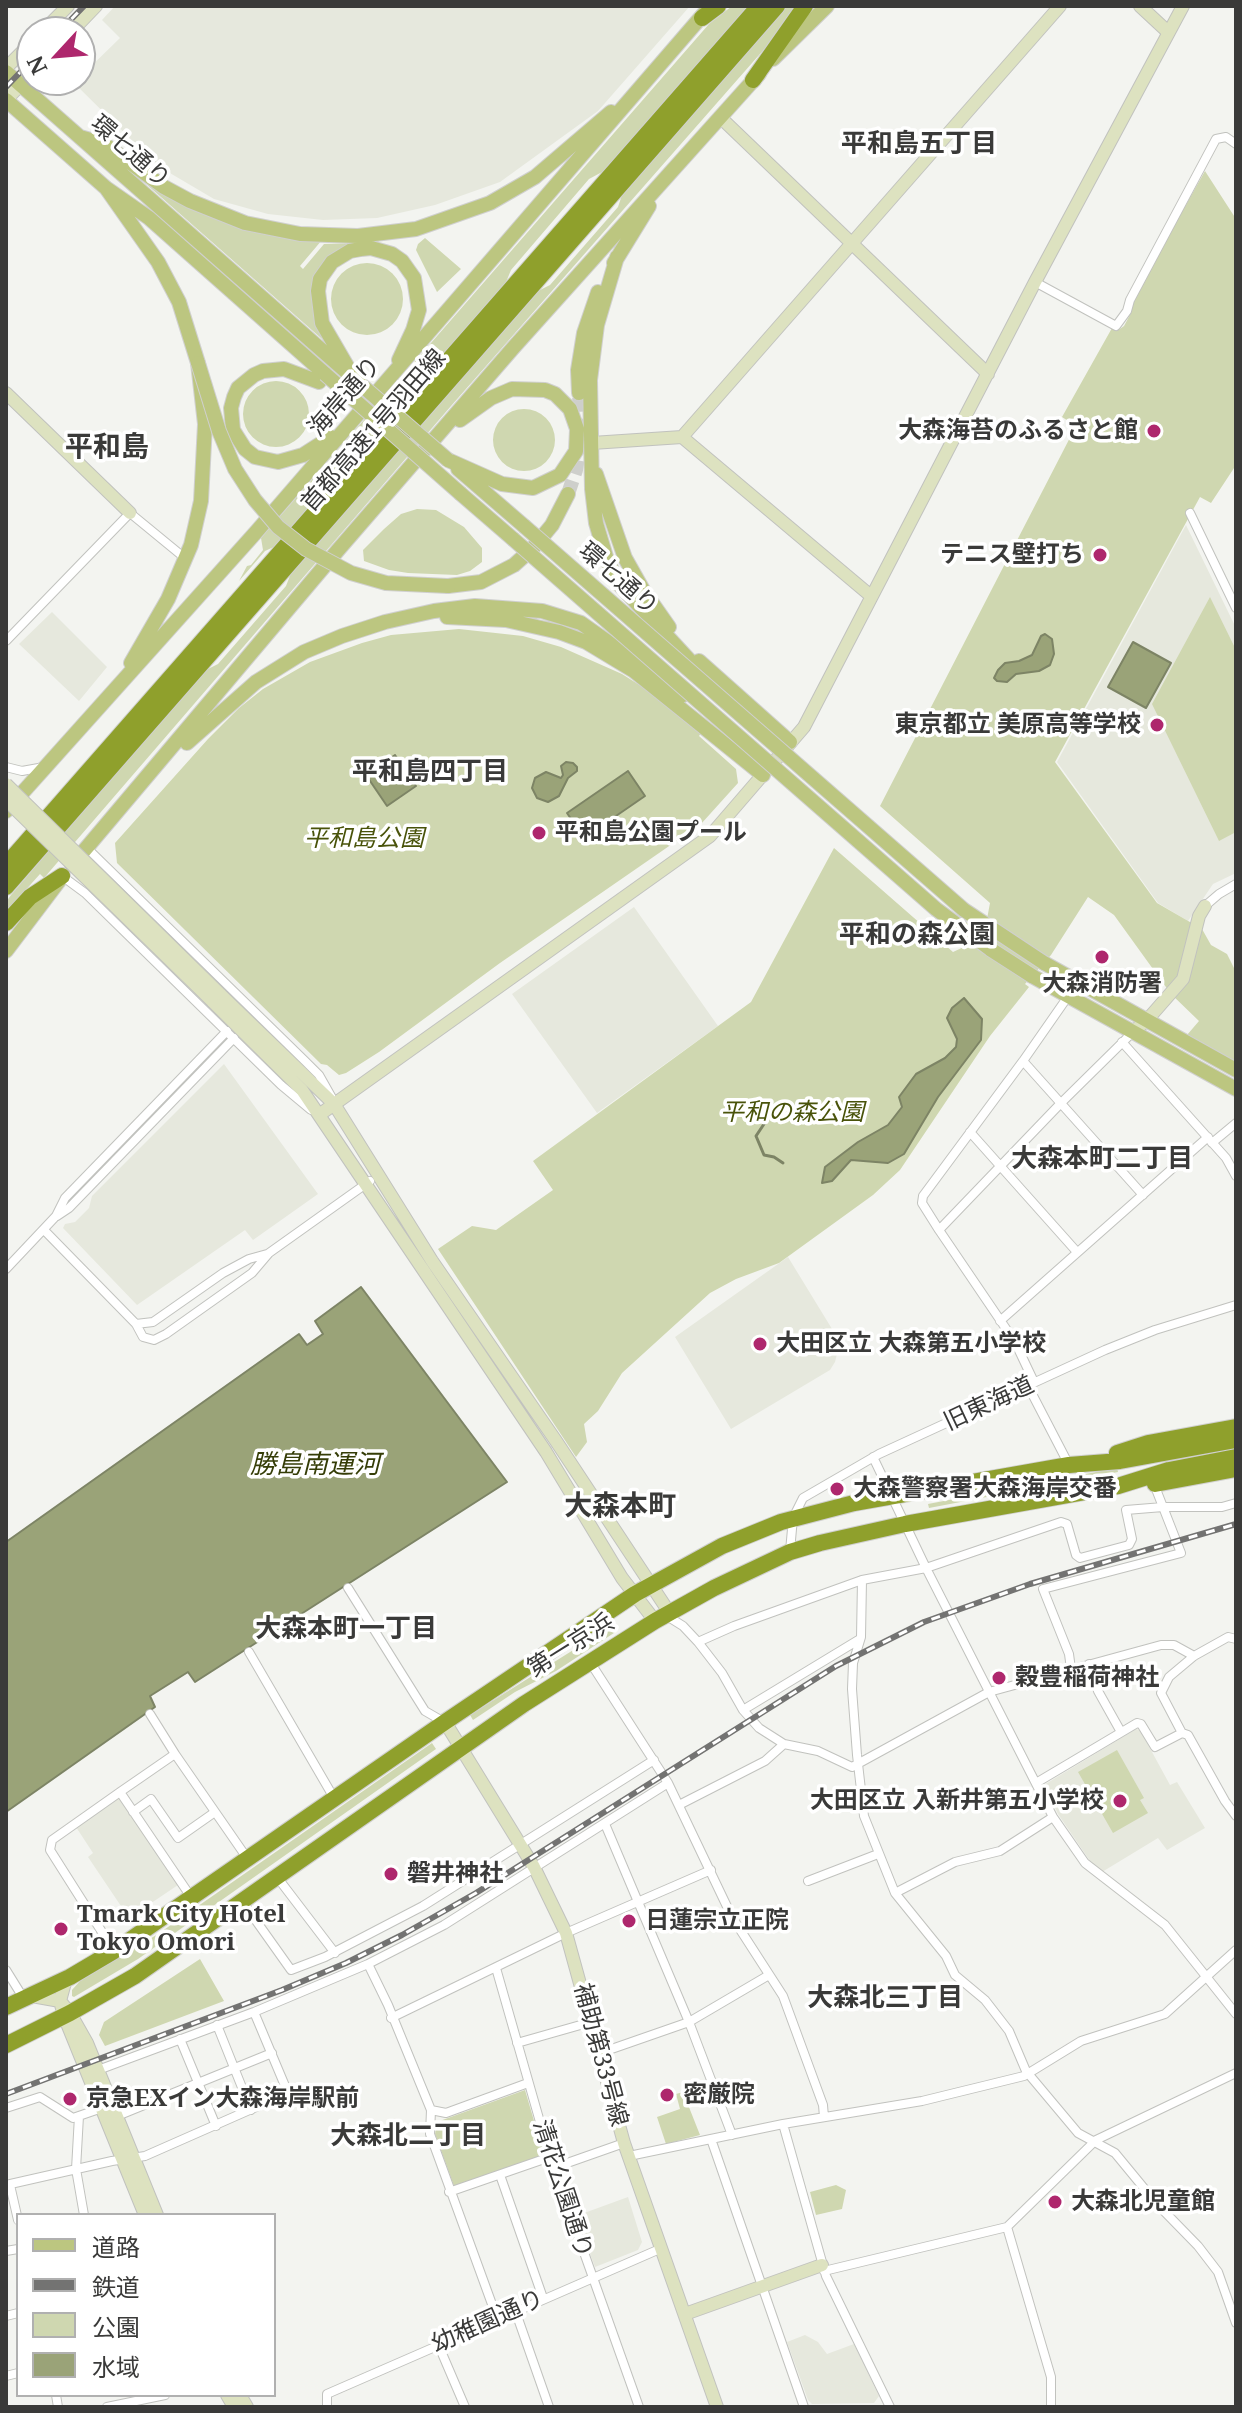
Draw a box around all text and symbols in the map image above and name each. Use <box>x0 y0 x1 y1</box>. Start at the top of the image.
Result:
north arrow <box>16 16 96 96</box>
text: N <box>19 51 54 80</box>
street label: 環七通り <box>84 110 176 194</box>
district label: 平和島五丁目 <box>841 129 997 161</box>
street label: 首都高速1号羽田線 <box>296 344 452 518</box>
street label: 海岸通り <box>303 351 387 443</box>
place label: 大森海苔のふるさと館 <box>898 417 1138 445</box>
marker: 大森海苔のふるさと館 <box>1145 422 1163 440</box>
district label: 平和島 <box>65 431 149 465</box>
street label: 環七通り <box>572 537 664 621</box>
place label: テニス壁打ち <box>940 541 1084 569</box>
marker: テニス壁打ち <box>1091 546 1109 564</box>
place label: 東京都立 美原高等学校 <box>895 711 1141 739</box>
marker: 東京都立 美原高等学校 <box>1148 716 1166 734</box>
district label: 平和島四丁目 <box>352 757 508 789</box>
place label: 平和島公園プール <box>555 819 747 847</box>
marker: 平和島公園プール <box>530 824 548 842</box>
park label: 平和島公園 <box>304 825 424 853</box>
district label: 平和の森公園 <box>839 920 995 952</box>
marker: 大森消防署 <box>1093 948 1111 966</box>
place label: 大森消防署 <box>1042 970 1162 998</box>
park label: 平和の森公園 <box>720 1099 864 1127</box>
district label: 大森本町二丁目 <box>1011 1144 1193 1176</box>
place label: 大田区立 大森第五小学校 <box>776 1330 1046 1358</box>
marker: 大田区立 大森第五小学校 <box>751 1335 769 1353</box>
street label: 旧東海道 <box>939 1371 1039 1437</box>
water label: 勝島南運河 <box>250 1450 380 1482</box>
place label: 大森警察署大森海岸交番 <box>853 1475 1117 1503</box>
marker: 大森警察署大森海岸交番 <box>828 1480 846 1498</box>
district label: 大森本町 <box>564 1490 676 1524</box>
street label: 第一京浜 <box>523 1608 619 1684</box>
district label: 大森本町一丁目 <box>255 1614 437 1646</box>
place label: 穀豊稲荷神社 <box>1015 1664 1159 1692</box>
marker: 穀豊稲荷神社 <box>990 1669 1008 1687</box>
place label: 大田区立 入新井第五小学校 <box>810 1787 1104 1815</box>
marker: 大田区立 入新井第五小学校 <box>1111 1792 1129 1810</box>
place label: 磐井神社 <box>407 1860 503 1888</box>
marker: 磐井神社 <box>382 1865 400 1883</box>
place label: Tmark City Hotel Tokyo Omori <box>77 1901 285 1957</box>
place label: 日蓮宗立正院 <box>645 1907 789 1935</box>
marker: 日蓮宗立正院 <box>620 1912 638 1930</box>
marker: Tmark City Hotel Tokyo Omori <box>52 1920 70 1938</box>
street label: 補助第33号線 <box>567 1980 633 2130</box>
district label: 大森北三丁目 <box>807 1983 963 2015</box>
place label: 密厳院 <box>683 2081 755 2109</box>
place label: 京急EXイン大森海岸駅前 <box>86 2085 359 2113</box>
marker: 密厳院 <box>658 2086 676 2104</box>
marker: 京急EXイン大森海岸駅前 <box>61 2090 79 2108</box>
street label: 清花公園通り <box>526 2116 598 2262</box>
district label: 大森北二丁目 <box>330 2121 486 2153</box>
place label: 大森北児童館 <box>1071 2188 1215 2216</box>
marker: 大森北児童館 <box>1046 2193 1064 2211</box>
legend <box>16 2213 276 2397</box>
text: 道路 <box>92 2230 140 2263</box>
text: 鉄道 <box>92 2270 140 2303</box>
street label: 幼稚園通り <box>427 2284 549 2360</box>
text: 公園 <box>92 2310 140 2343</box>
text: 水域 <box>92 2350 140 2383</box>

